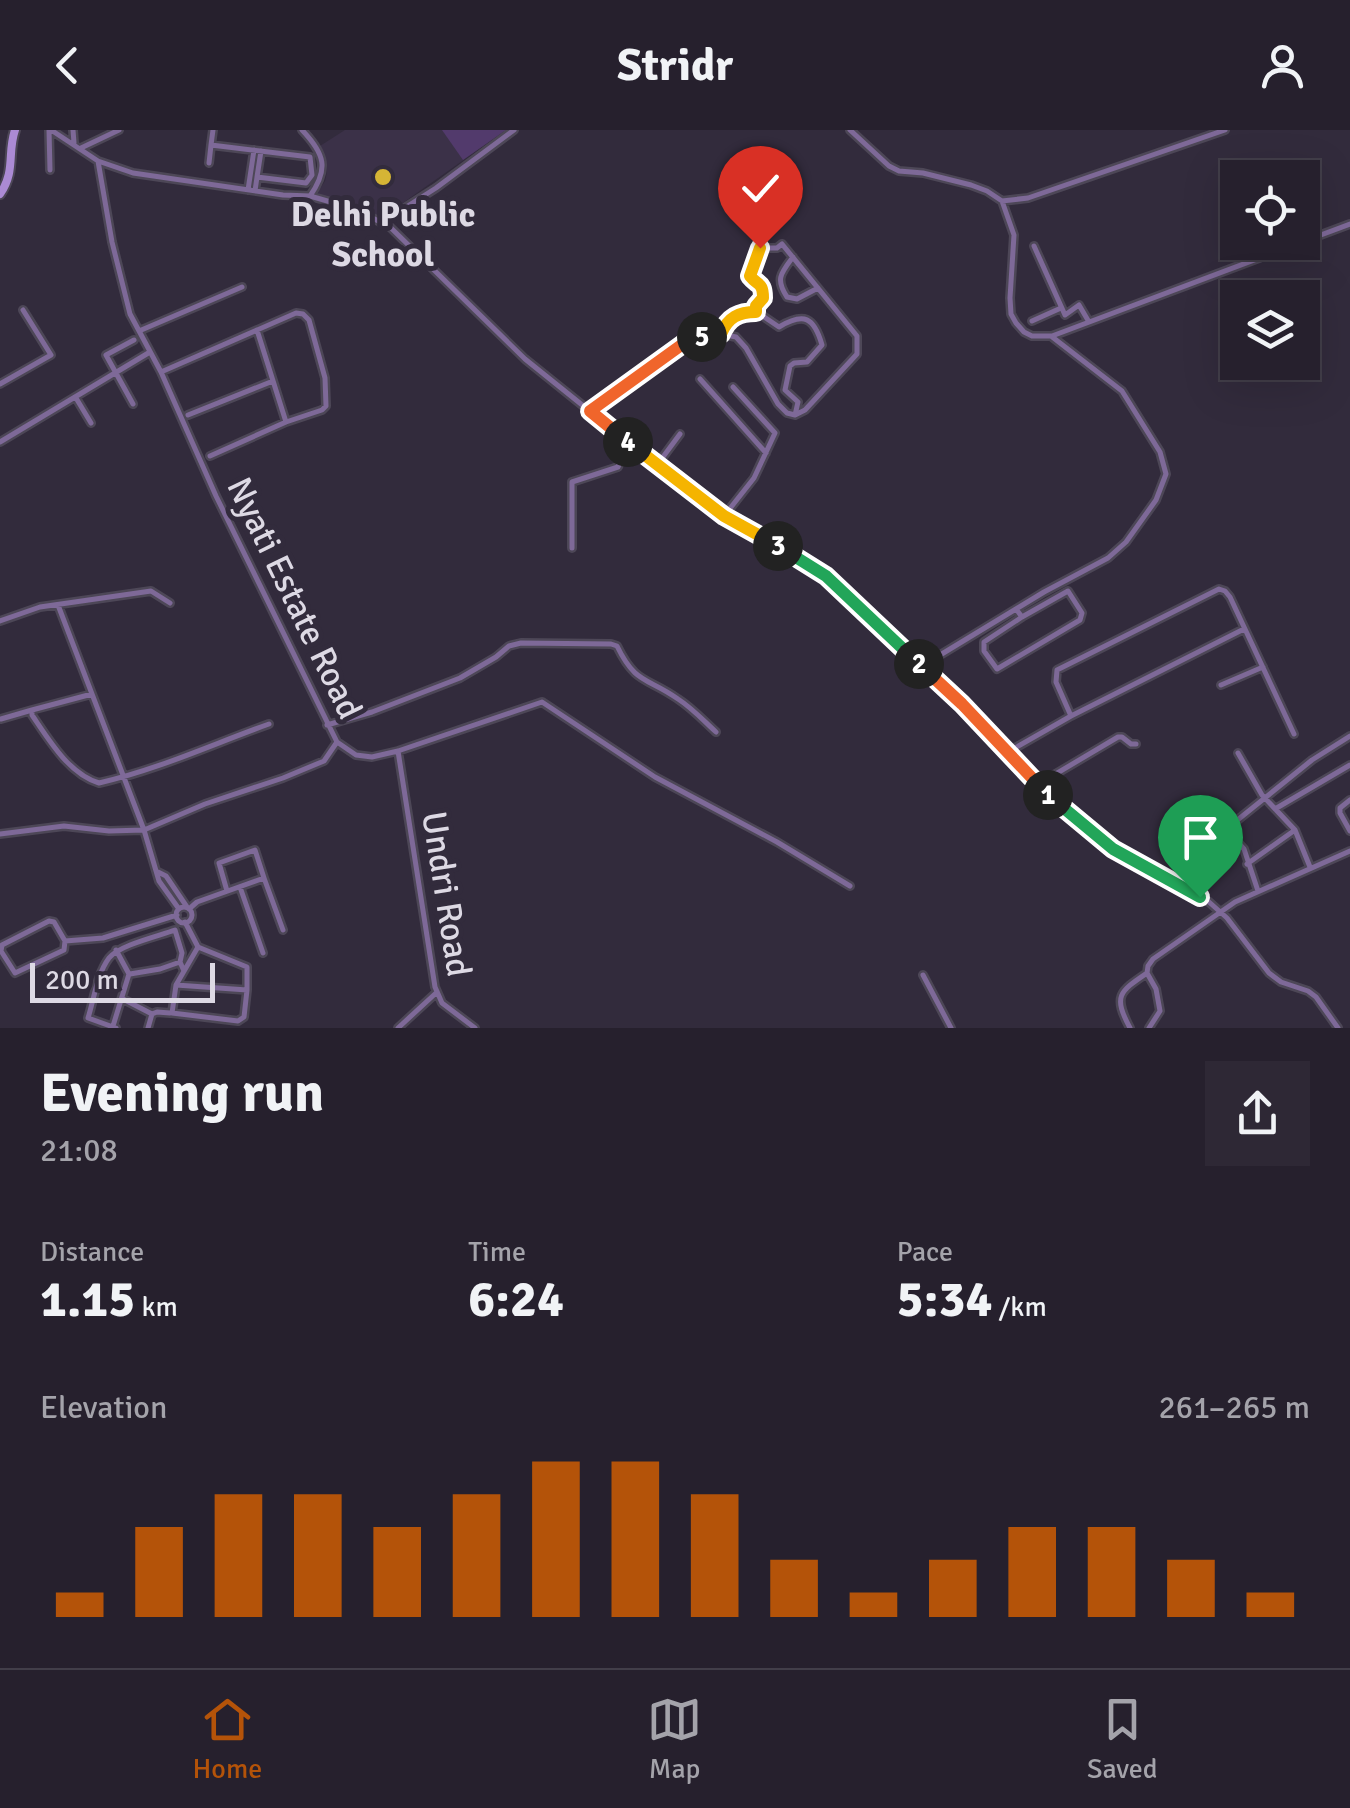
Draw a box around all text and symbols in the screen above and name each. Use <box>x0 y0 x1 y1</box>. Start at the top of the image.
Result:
icon: back <box>40 38 95 93</box>
text: Stridr <box>617 38 733 93</box>
icon: person <box>1255 38 1310 93</box>
pin <box>718 146 803 249</box>
map controls <box>1220 160 1320 380</box>
button: locate <box>1220 160 1320 260</box>
icon: check <box>733 161 788 216</box>
marker: Delhi Public School <box>372 166 394 188</box>
place label: Delhi Public School <box>291 193 475 276</box>
button: layers <box>1220 280 1320 380</box>
pin: 5 <box>677 312 727 362</box>
text: 5 <box>694 320 710 354</box>
pin: 4 <box>603 417 653 467</box>
text: 4 <box>620 425 636 459</box>
street label: Nyati Estate Road <box>217 470 372 726</box>
pin: 3 <box>753 521 803 571</box>
text: 3 <box>770 529 786 563</box>
pin: 2 <box>894 639 944 689</box>
text: 2 <box>911 647 927 681</box>
pin: 1 <box>1023 770 1073 820</box>
text: 1 <box>1040 778 1056 812</box>
pin <box>1158 795 1243 898</box>
street label: Undri Road <box>412 808 481 980</box>
icon: arrive <box>1173 810 1228 865</box>
scale bar <box>30 958 215 1003</box>
text: 200 m <box>45 963 119 997</box>
text: Evening run <box>40 1059 324 1127</box>
button: share <box>1205 1061 1310 1166</box>
text: 21:08 <box>40 1131 118 1170</box>
text: Distance <box>40 1235 144 1269</box>
text: Time <box>468 1235 526 1269</box>
text: Pace <box>897 1235 953 1269</box>
text: 1.15 <box>40 1269 135 1331</box>
text: 6:24 <box>468 1269 564 1331</box>
text: 5:34 <box>897 1269 992 1331</box>
text: km <box>135 1290 178 1324</box>
text: /km <box>992 1290 1047 1324</box>
text: Elevation <box>40 1388 167 1427</box>
text: 261–265 m <box>1159 1388 1310 1427</box>
tab: Home <box>192 1692 262 1786</box>
tab: Map <box>647 1692 702 1786</box>
tab: Saved <box>1087 1692 1158 1786</box>

